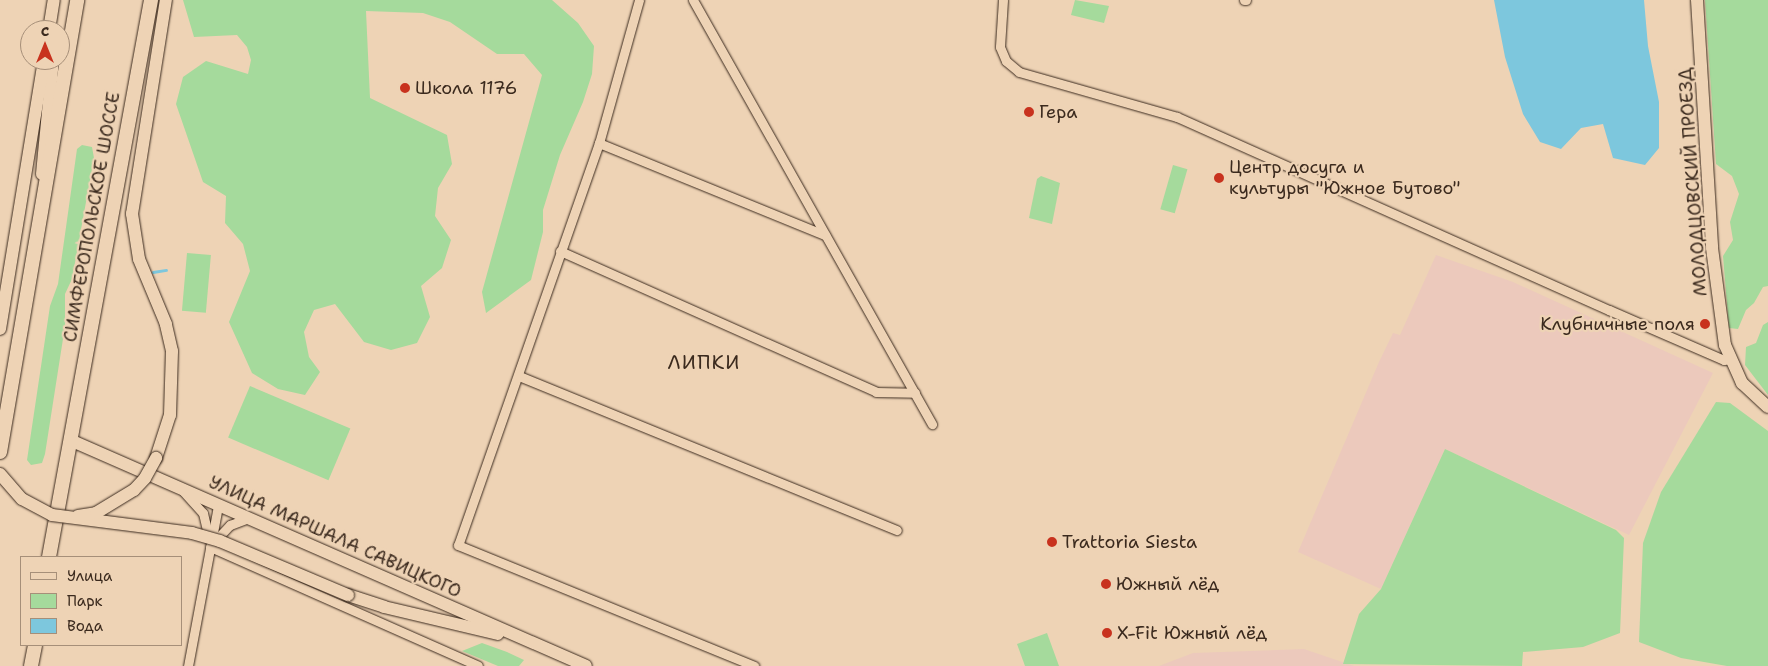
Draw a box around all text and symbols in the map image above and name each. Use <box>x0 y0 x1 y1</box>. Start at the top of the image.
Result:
north arrow <box>20 20 70 70</box>
text: С <box>41 22 49 40</box>
street label: МОЛОДЦОВСКИЙ ПРОЕЗД <box>1674 67 1712 297</box>
place label: Школа 1176 <box>415 77 517 99</box>
marker: Школа 1176 <box>399 82 411 94</box>
street label: СИМФЕРОПОЛЬСКОЕ ШОССЕ <box>59 90 125 344</box>
place label: Гера <box>1039 101 1077 123</box>
marker: Гера <box>1023 106 1035 118</box>
place label: Центр досуга и культуры "Южное Бутово" <box>1229 157 1461 200</box>
marker: Центр досуга и культуры "Южное Бутово" <box>1213 172 1225 184</box>
place label: Клубничные поля <box>1540 313 1695 335</box>
marker: Клубничные поля <box>1699 318 1711 330</box>
district label: ЛИПКИ <box>667 350 741 374</box>
street label: УЛИЦА МАРШАЛА САВИЦКОГО <box>205 471 465 603</box>
place label: Trattoria Siesta <box>1062 531 1197 553</box>
marker: Trattoria Siesta <box>1046 536 1058 548</box>
legend <box>20 556 182 646</box>
text: Улица <box>67 566 112 586</box>
place label: Южный лёд <box>1116 573 1219 595</box>
marker: Южный лёд <box>1100 578 1112 590</box>
text: Парк <box>67 591 103 611</box>
text: Вода <box>67 616 103 636</box>
place label: X-Fit Южный лёд <box>1117 622 1267 644</box>
marker: X-Fit Южный лёд <box>1101 627 1113 639</box>

